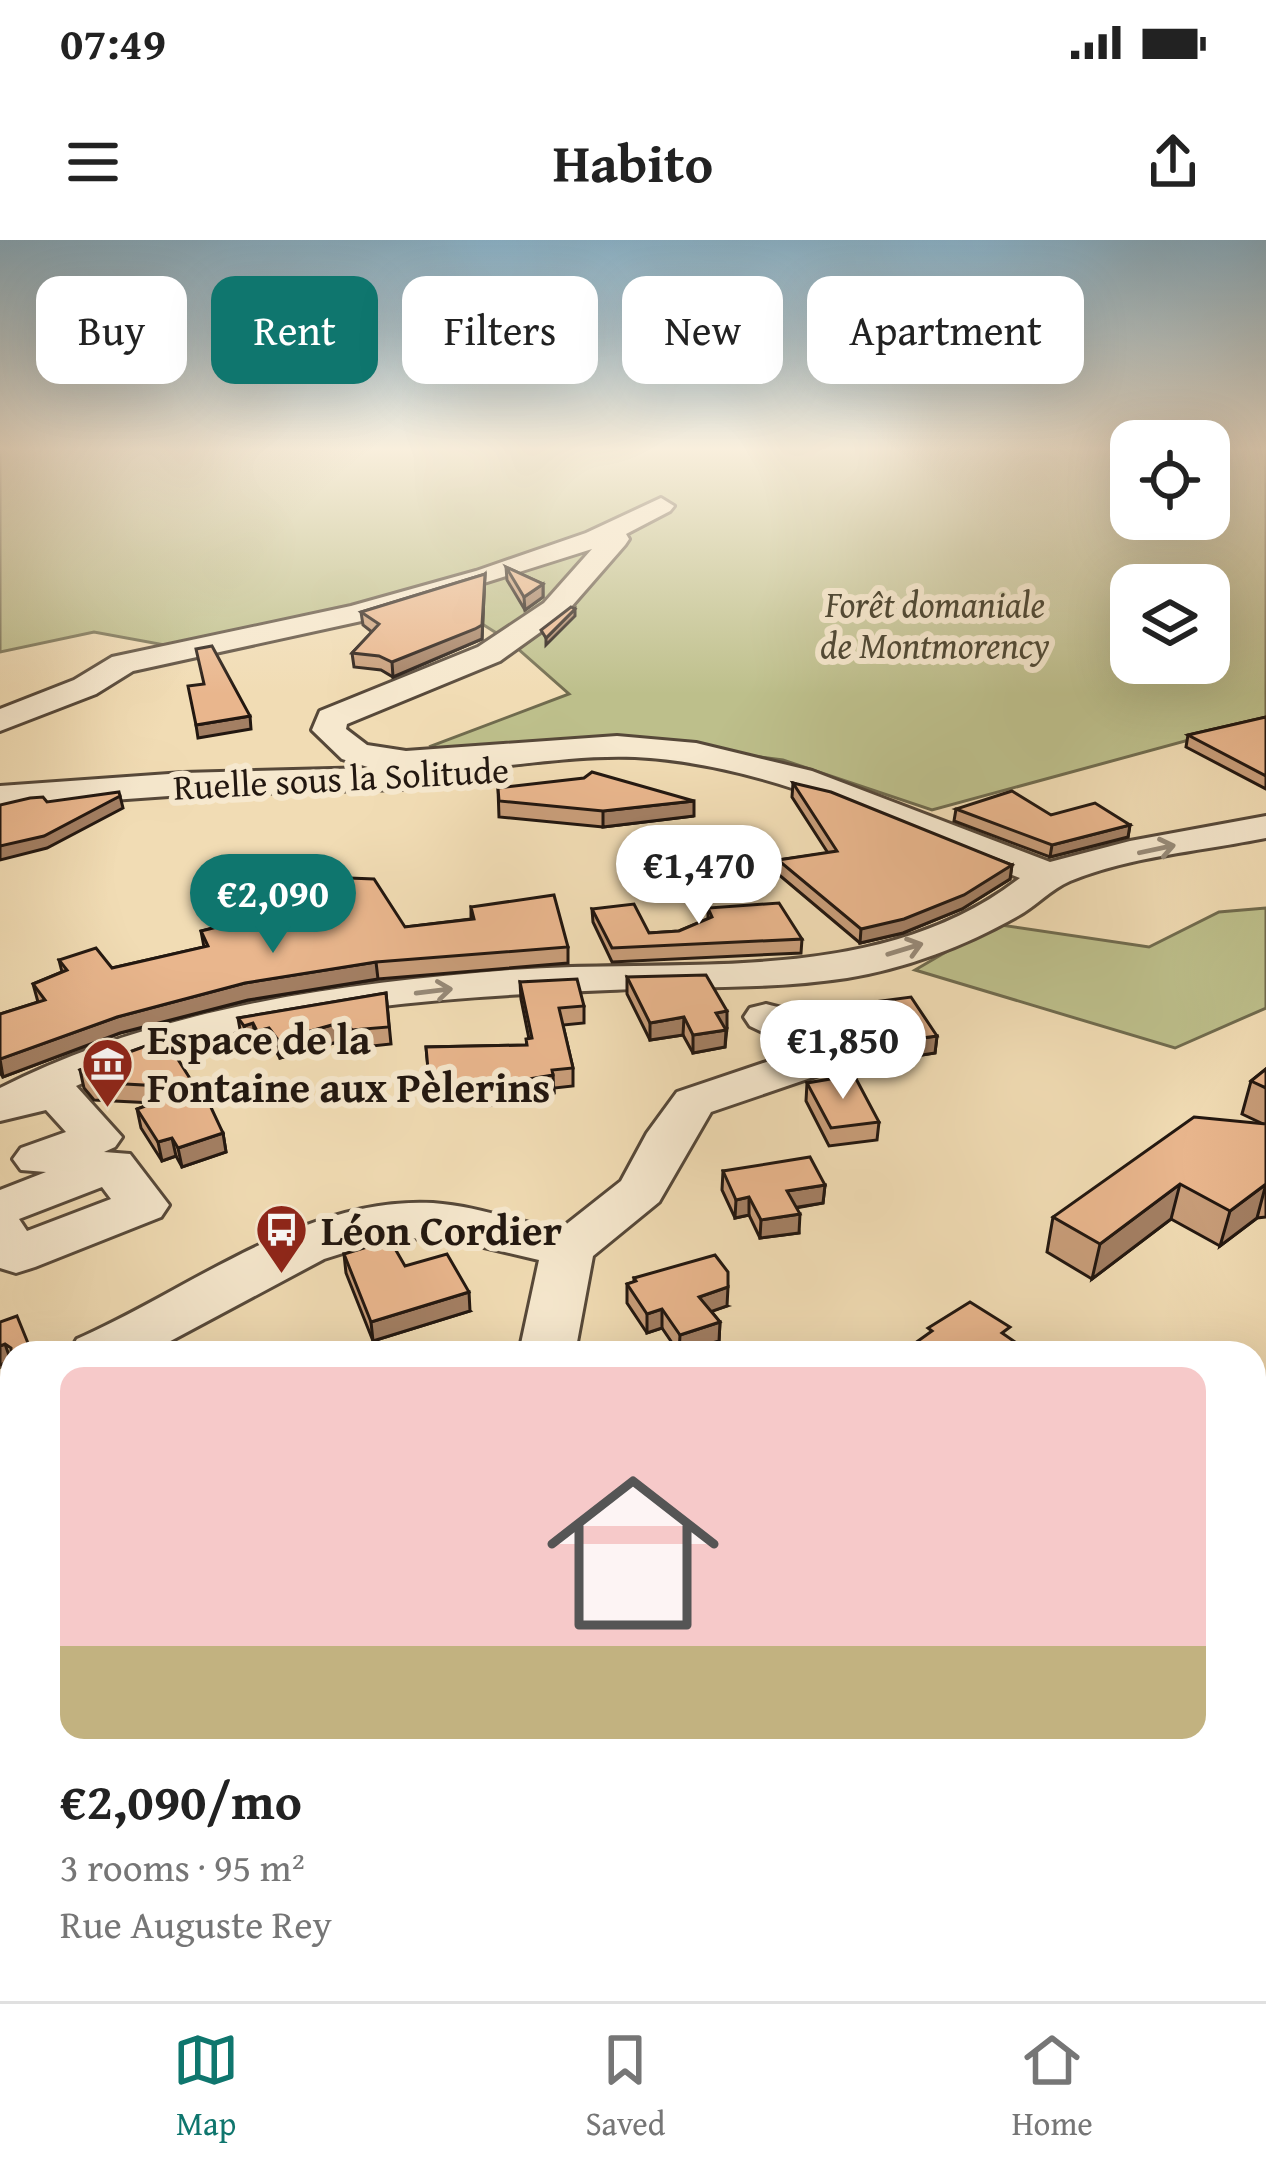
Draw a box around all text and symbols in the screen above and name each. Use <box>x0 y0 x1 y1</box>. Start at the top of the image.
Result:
text: 07:49 <box>60 10 166 75</box>
text: Habito <box>553 123 713 202</box>
icon: menu <box>60 129 126 195</box>
icon: share <box>1140 129 1206 195</box>
chip: Buy <box>36 276 187 384</box>
chip: Rent <box>211 276 378 384</box>
chip: Filters <box>402 276 598 384</box>
chip: New <box>622 276 783 384</box>
chip: Apartment <box>807 276 1084 384</box>
map controls <box>1110 420 1230 684</box>
button: locate <box>1110 420 1230 540</box>
button: layers <box>1110 564 1230 684</box>
park label: Forêt domaniale de Montmorency <box>820 577 1050 671</box>
street label: Ruelle sous la Solitude <box>172 742 510 813</box>
pin: €1,470 <box>601 825 797 927</box>
text: €1,470 <box>643 835 755 892</box>
one-way arrow <box>1138 837 1176 860</box>
pin: €2,090 <box>175 854 371 956</box>
text: €2,090 <box>217 864 329 921</box>
one-way arrow <box>885 937 923 959</box>
one-way arrow <box>414 980 453 1002</box>
pin: €1,850 <box>745 1000 941 1102</box>
place label: Espace de la Fontaine aux Pèlerins <box>147 1008 550 1117</box>
text: €1,850 <box>787 1010 899 1067</box>
museum icon: Espace de la Fontaine aux Pèlerins <box>80 1035 136 1109</box>
place label: Léon Cordier <box>321 1199 562 1260</box>
bus stop icon: Léon Cordier <box>254 1202 310 1276</box>
icon: home <box>525 1445 741 1661</box>
text: €2,090/mo <box>60 1763 302 1838</box>
text: 3 rooms · 95 m² <box>60 1838 305 1895</box>
text: Rue Auguste Rey <box>60 1895 332 1952</box>
tab: Map <box>173 2027 239 2147</box>
tab: Saved <box>585 2027 665 2147</box>
tab: Home <box>1012 2027 1093 2147</box>

